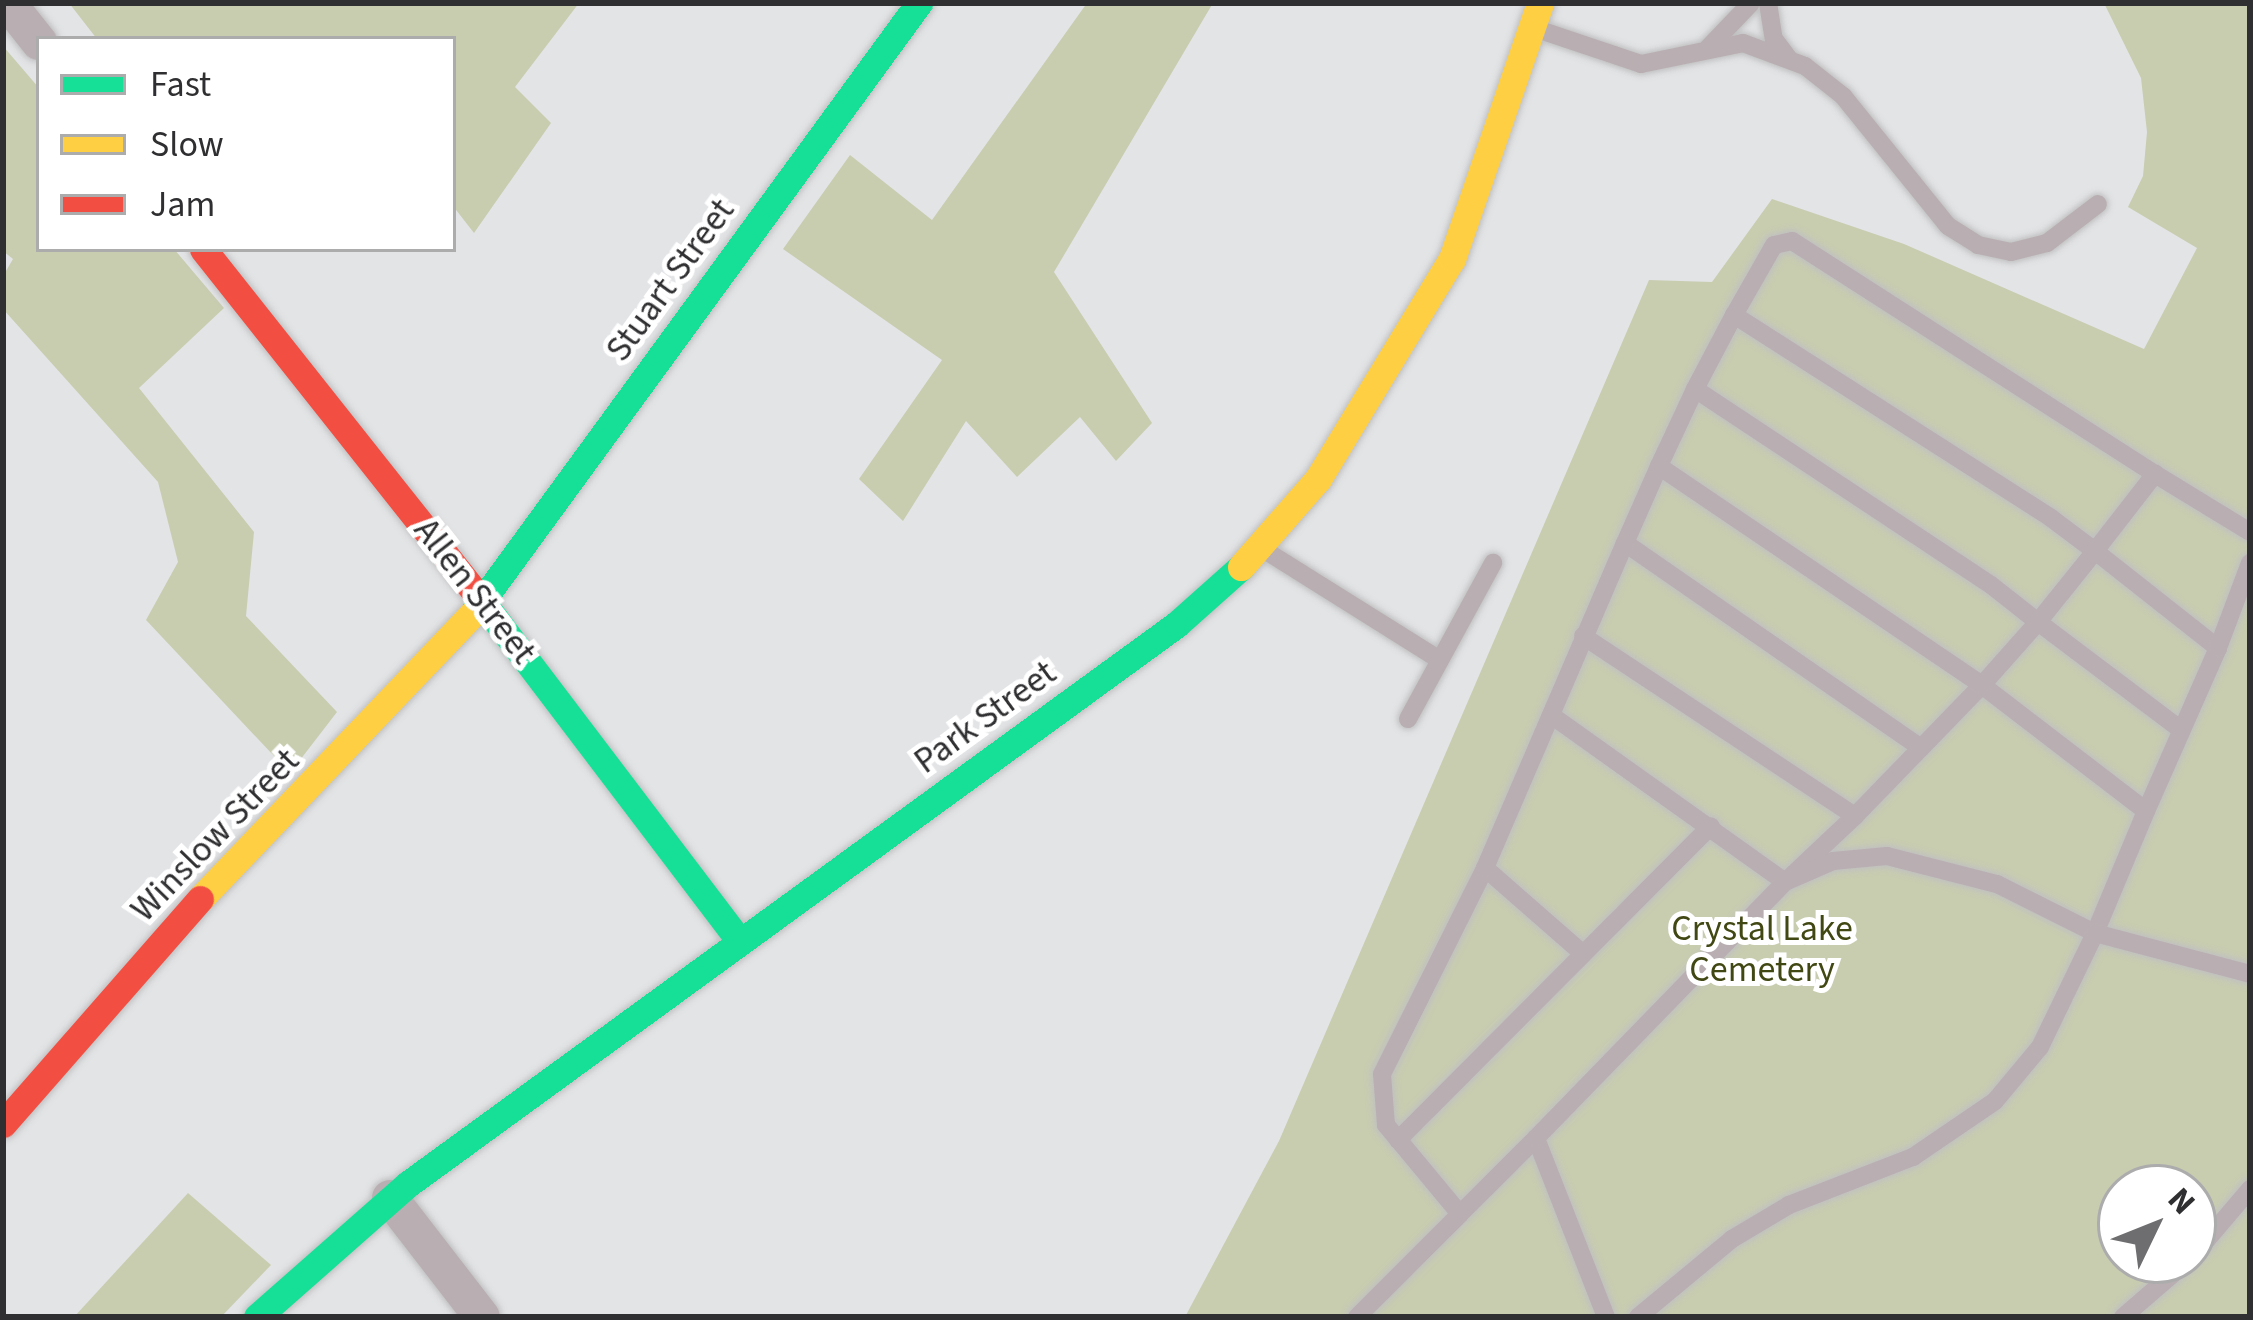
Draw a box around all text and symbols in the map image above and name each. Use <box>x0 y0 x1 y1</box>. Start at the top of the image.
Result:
legend <box>36 36 456 252</box>
text: Fast <box>150 59 211 110</box>
text: Slow <box>150 119 224 170</box>
text: Jam <box>150 179 215 230</box>
street label: Stuart Street <box>597 190 743 370</box>
street label: Allen Street <box>405 510 545 672</box>
street label: Park Street <box>906 651 1064 783</box>
street label: Winslow Street <box>122 740 308 930</box>
park label: Crystal Lake Cemetery <box>1671 906 1853 991</box>
north arrow <box>2097 1164 2217 1284</box>
text: N <box>2157 1177 2206 1225</box>

